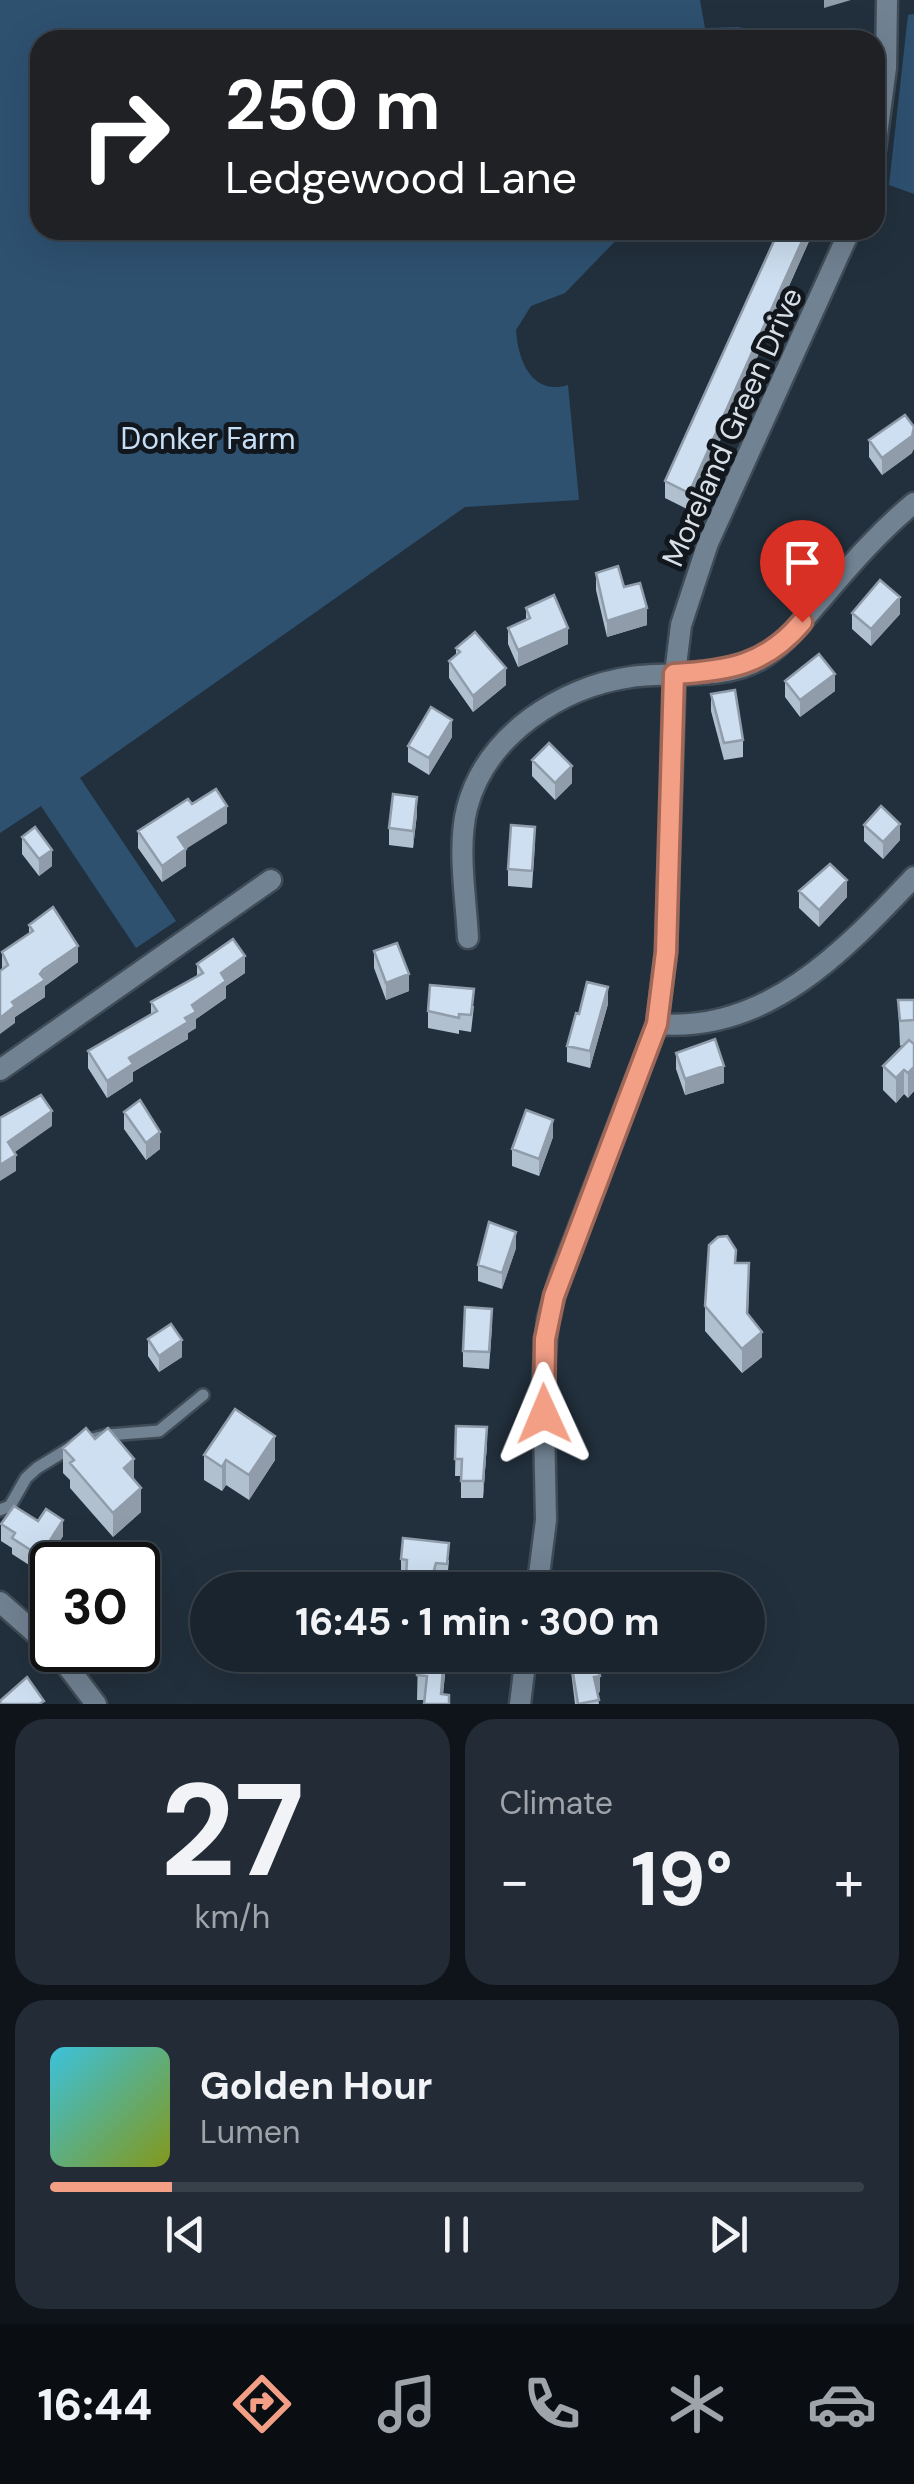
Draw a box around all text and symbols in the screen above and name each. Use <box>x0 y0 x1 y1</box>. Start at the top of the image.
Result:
text: 250 m <box>225 60 441 151</box>
icon: right <box>60 70 190 200</box>
text: Ledgewood Lane <box>225 148 577 207</box>
street label: Moreland Green Drive <box>653 281 811 573</box>
park label: Donker Farm <box>121 419 296 458</box>
pin <box>760 520 845 623</box>
icon: arrive <box>775 535 830 590</box>
position arrow <box>492 1362 596 1466</box>
speed limit sign: 30 <box>30 1542 160 1672</box>
text: 16:45 · 1 min · 300 m <box>295 1597 660 1647</box>
text: 27 <box>160 1746 304 1915</box>
text: Climate <box>500 1782 613 1824</box>
text: 19° <box>631 1831 733 1928</box>
text: − <box>500 1845 530 1917</box>
text: + <box>834 1845 864 1917</box>
text: km/h <box>194 1896 270 1938</box>
text: Golden Hour <box>200 2061 432 2111</box>
text: Lumen <box>200 2111 300 2153</box>
icon: previous <box>158 2207 213 2262</box>
icon: pause <box>429 2207 484 2262</box>
icon: next <box>701 2207 756 2262</box>
icon: directions <box>227 2369 297 2439</box>
icon: music <box>372 2369 442 2439</box>
icon: phone <box>517 2369 587 2439</box>
icon: climate <box>662 2369 732 2439</box>
icon: car <box>807 2369 877 2439</box>
text: 16:44 <box>37 2375 152 2434</box>

